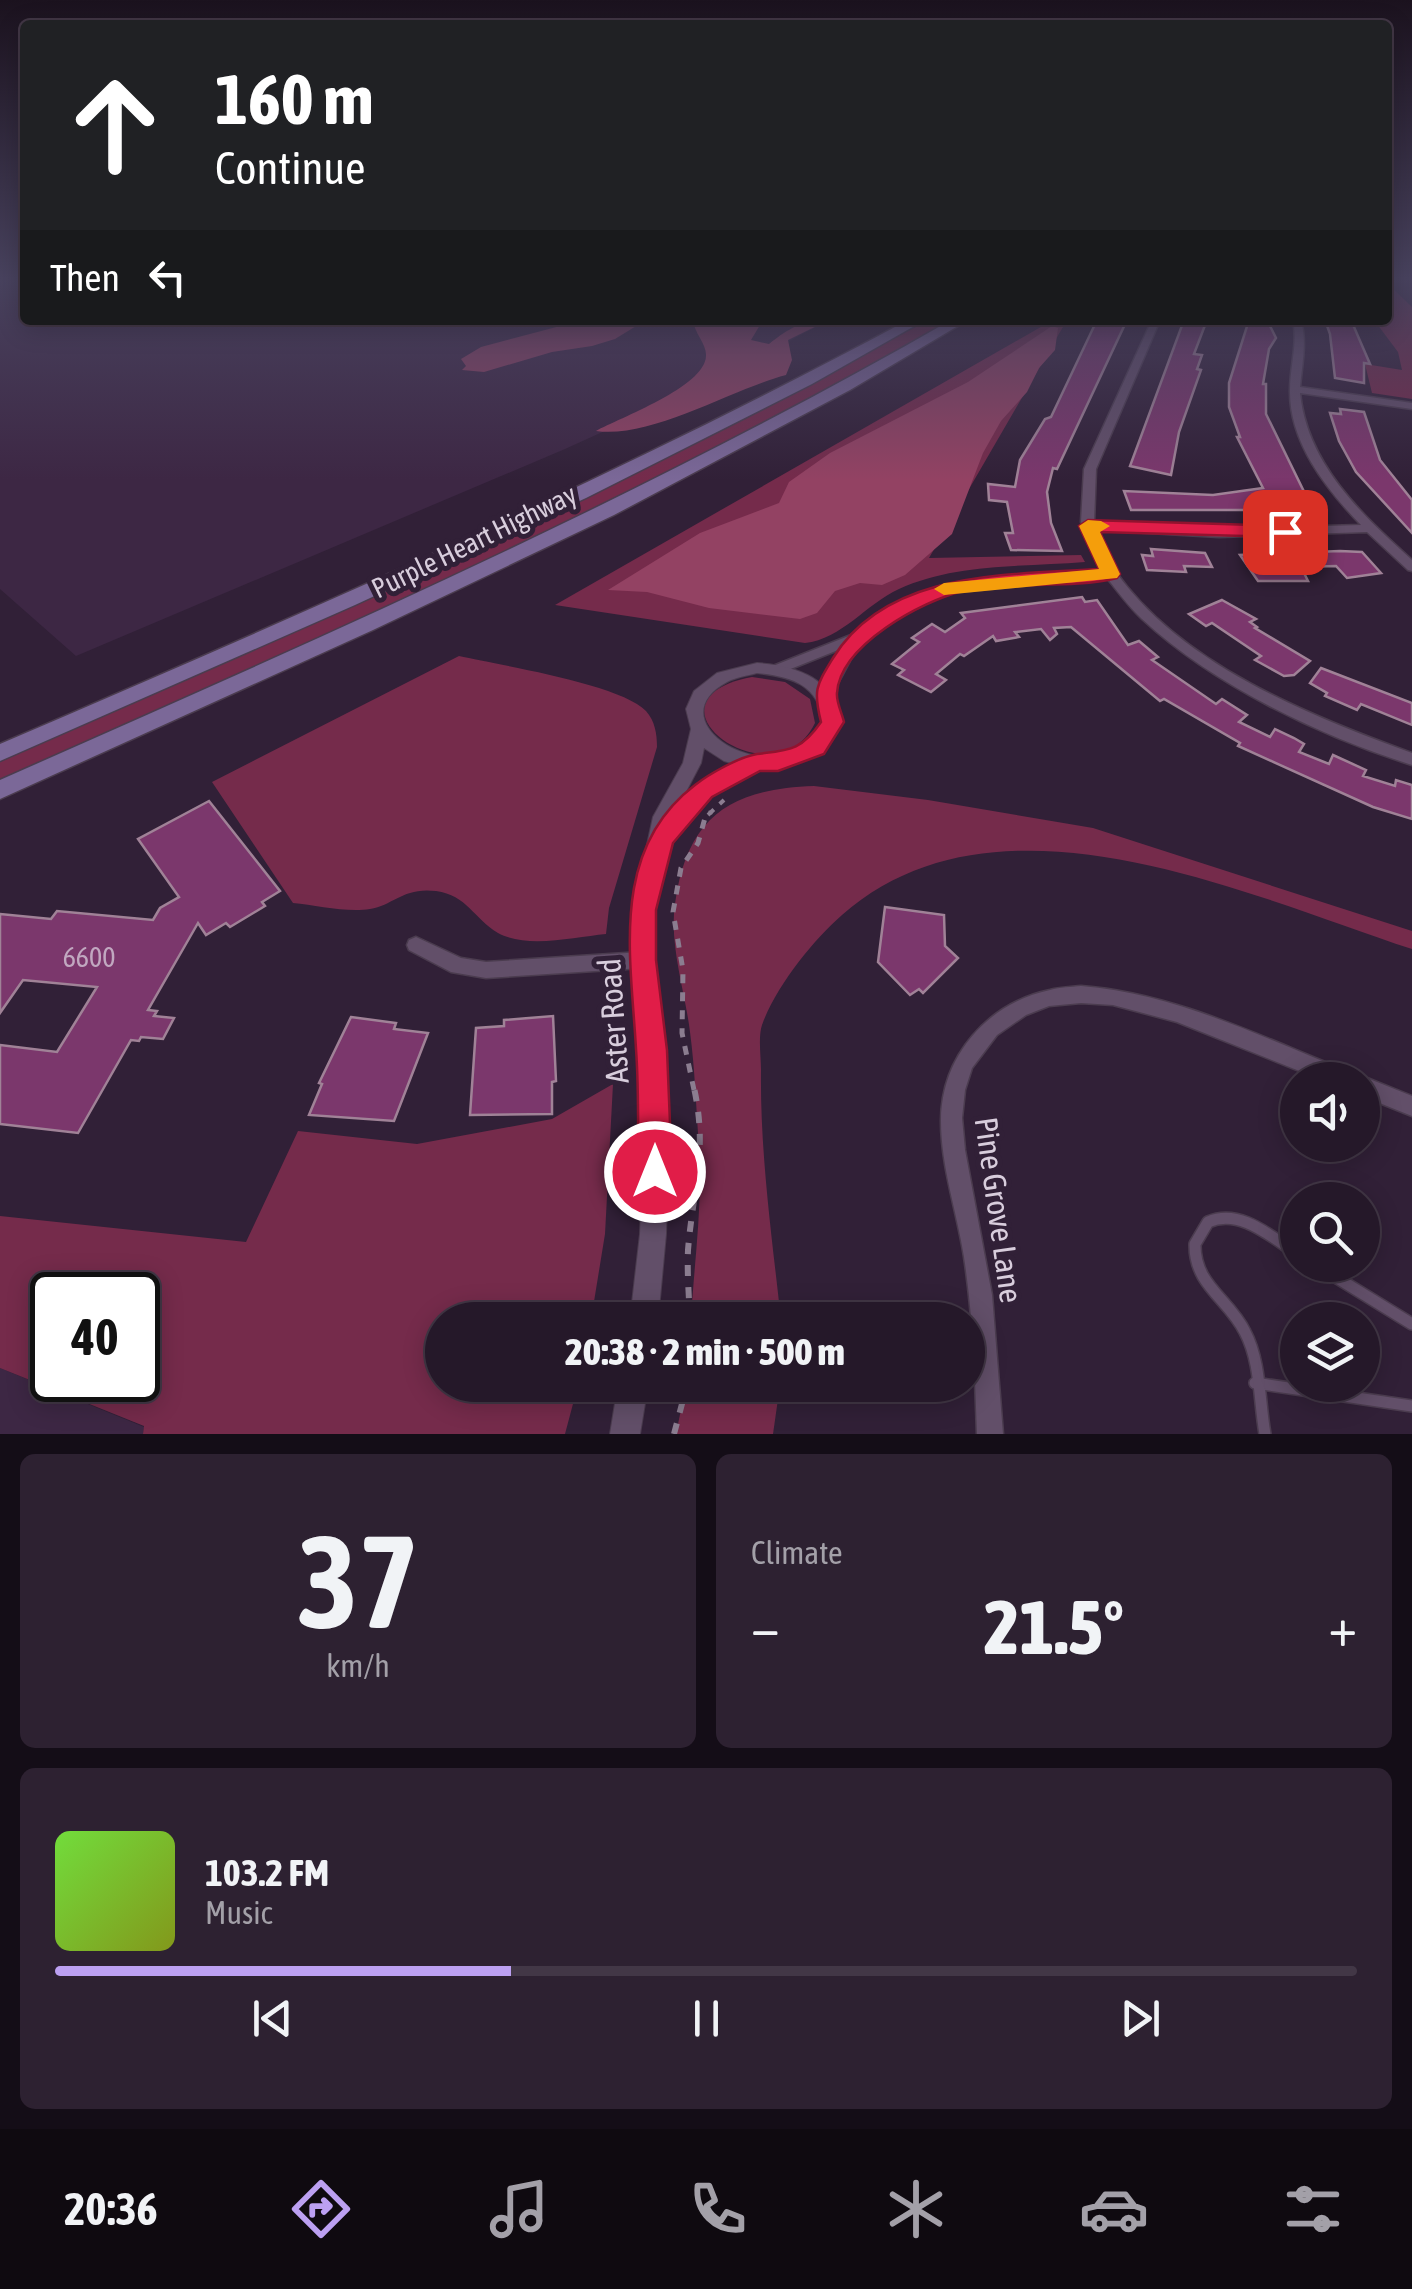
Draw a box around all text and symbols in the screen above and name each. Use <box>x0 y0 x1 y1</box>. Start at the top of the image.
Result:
text: 160 m <box>215 59 374 139</box>
icon: ahead <box>50 60 180 190</box>
text: Continue <box>215 142 366 194</box>
icon: left <box>140 250 195 305</box>
text: Then <box>50 256 120 299</box>
street label: Purple Heart Highway <box>366 478 582 604</box>
pin <box>1243 490 1328 575</box>
icon: arrive <box>1258 505 1313 560</box>
house number: 6600 <box>63 941 115 973</box>
street label: Aster Road <box>590 957 636 1085</box>
map controls <box>1280 1062 1380 1402</box>
button: sound <box>1280 1062 1380 1162</box>
street label: Pine Grove Lane <box>968 1115 1030 1305</box>
position arrow <box>603 1120 707 1224</box>
button: search <box>1280 1182 1380 1282</box>
speed limit sign: 40 <box>30 1272 160 1402</box>
button: layers <box>1280 1302 1380 1402</box>
text: 20:38 · 2 min · 500 m <box>565 1330 845 1373</box>
text: 37 <box>297 1507 419 1656</box>
text: Climate <box>751 1534 843 1571</box>
text: 21.5° <box>984 1584 1124 1670</box>
text: − <box>751 1595 780 1658</box>
text: + <box>1328 1595 1357 1658</box>
text: km/h <box>326 1647 390 1684</box>
text: 103.2 FM <box>205 1851 329 1894</box>
text: Music <box>205 1894 272 1931</box>
icon: previous <box>245 1991 300 2046</box>
icon: pause <box>679 1991 734 2046</box>
icon: next <box>1113 1991 1168 2046</box>
icon: directions <box>286 2174 356 2244</box>
icon: music <box>484 2174 554 2244</box>
icon: phone <box>683 2174 753 2244</box>
icon: climate <box>881 2174 951 2244</box>
icon: car <box>1079 2174 1149 2244</box>
icon: filters <box>1278 2174 1348 2244</box>
text: 20:36 <box>64 2183 158 2235</box>

